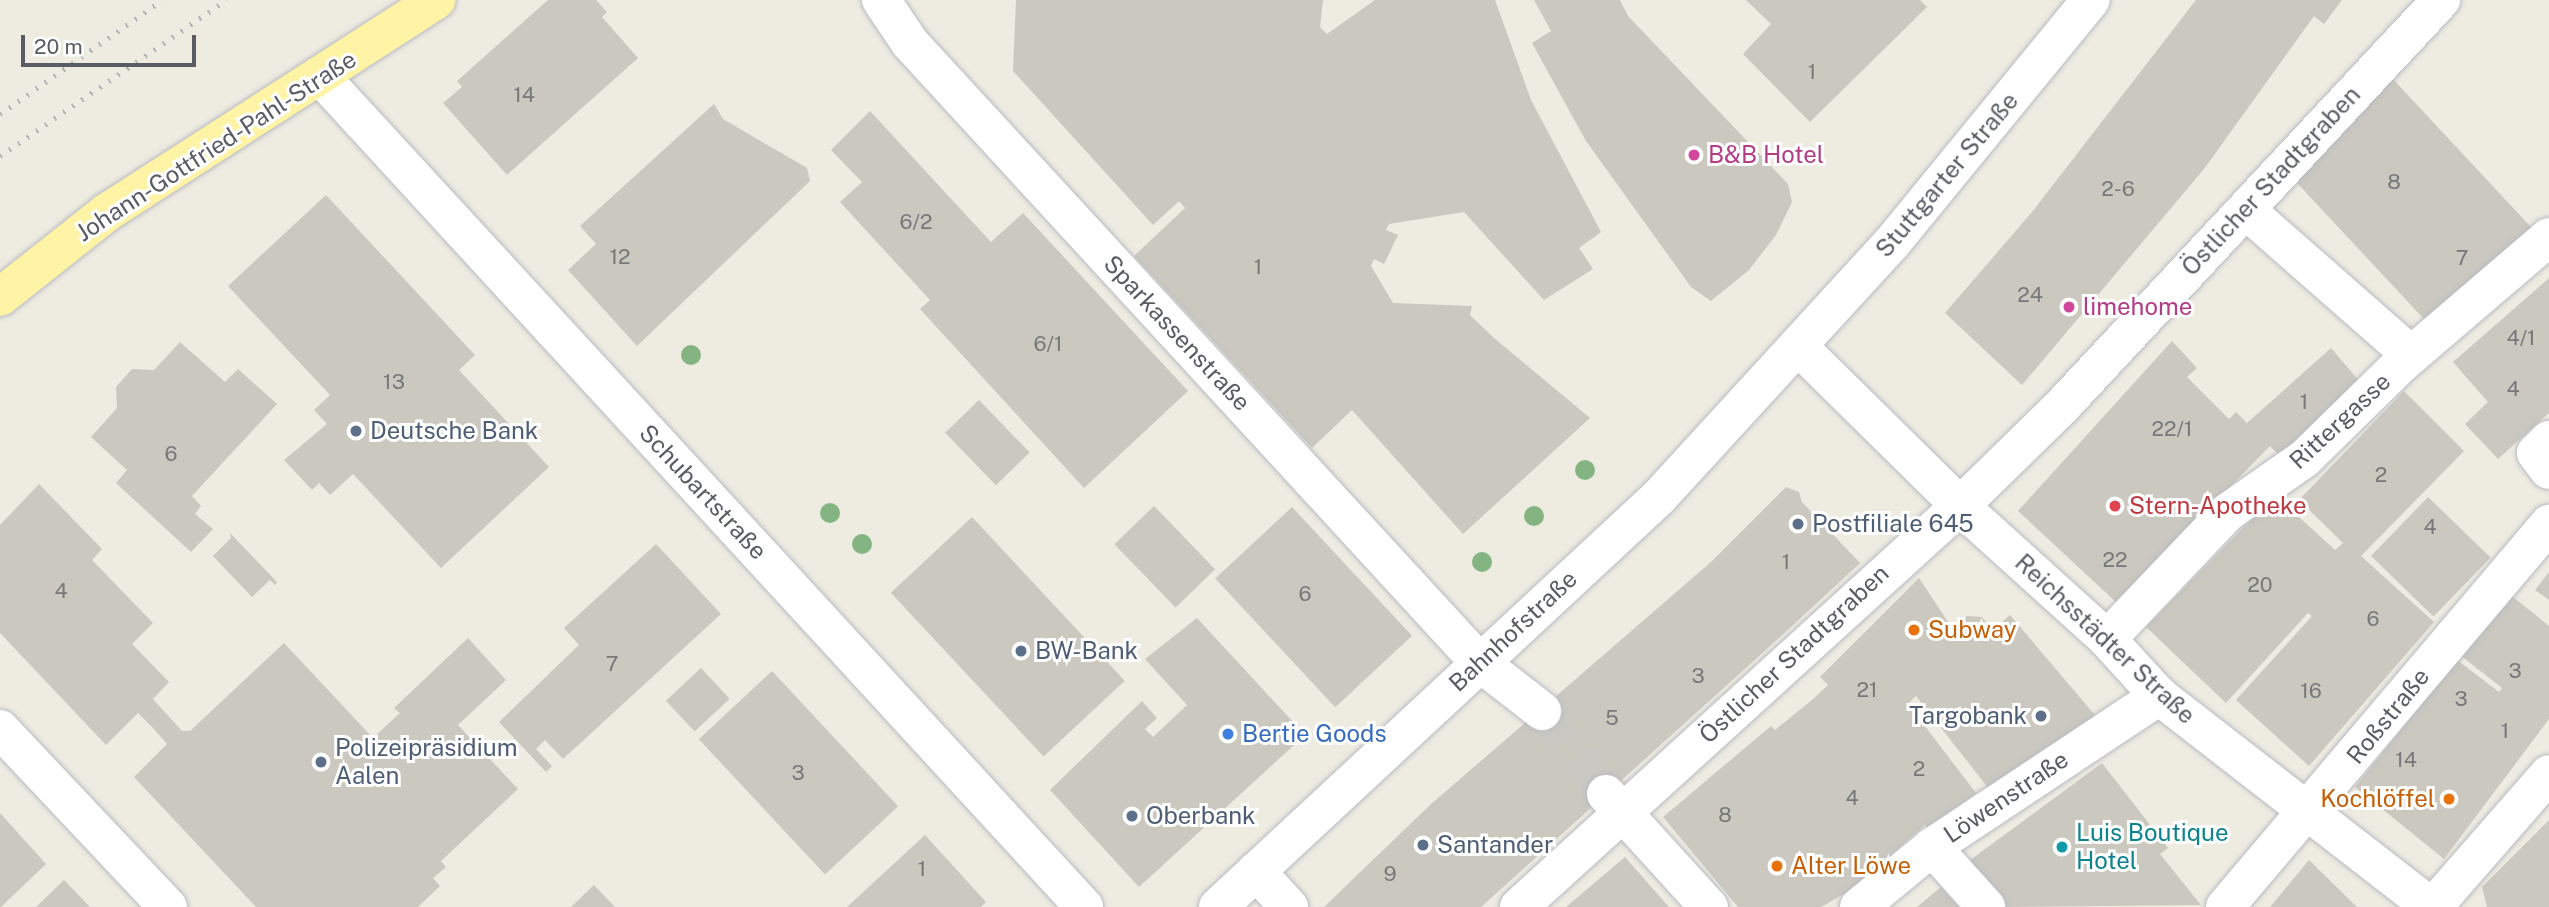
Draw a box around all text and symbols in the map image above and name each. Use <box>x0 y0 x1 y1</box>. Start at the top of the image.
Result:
scale bar <box>24 21 200 65</box>
text: 20 m <box>34 34 83 59</box>
street label: Johann-Gottfried-Pahl-Straße <box>71 45 361 247</box>
house number: 1 <box>1808 59 1816 85</box>
street label: Östlicher Stadtgraben <box>2176 80 2366 282</box>
house number: 14 <box>513 82 535 108</box>
street label: Stuttgarter Straße <box>1870 87 2024 263</box>
place label: B&B Hotel <box>1708 141 1824 169</box>
marker: B&B Hotel <box>1686 147 1702 163</box>
house number: 8 <box>2387 169 2401 195</box>
house number: 2-6 <box>2101 176 2135 202</box>
house number: 6/2 <box>900 209 932 235</box>
house number: 12 <box>609 244 631 270</box>
house number: 7 <box>2456 245 2468 271</box>
street label: Sparkassenstraße <box>1098 249 1256 417</box>
house number: 1 <box>1254 254 1262 280</box>
house number: 24 <box>2017 282 2043 308</box>
place label: limehome <box>2083 293 2192 321</box>
marker: limehome <box>2061 299 2077 315</box>
house number: 4/1 <box>2506 325 2536 351</box>
house number: 6/1 <box>1034 331 1062 357</box>
street label: Rittergasse <box>2284 367 2396 475</box>
house number: 13 <box>383 369 405 395</box>
house number: 4 <box>2506 376 2520 402</box>
house number: 1 <box>2300 389 2308 415</box>
house number: 22/1 <box>2152 416 2192 442</box>
place label: Deutsche Bank <box>370 417 538 445</box>
street label: Schubartstraße <box>633 419 773 565</box>
marker: Deutsche Bank <box>348 423 364 439</box>
house number: 6 <box>164 441 178 467</box>
house number: 2 <box>2375 462 2387 488</box>
place label: Stern-Apotheke <box>2129 492 2307 520</box>
marker: Stern-Apotheke <box>2107 498 2123 514</box>
place label: Postfiliale 645 <box>1812 510 1974 538</box>
house number: 4 <box>2423 514 2437 540</box>
marker: Postfiliale 645 <box>1790 516 1806 532</box>
house number: 22 <box>2102 547 2128 573</box>
street label: Reichsstädter Straße <box>2009 548 2201 730</box>
house number: 1 <box>1782 549 1790 575</box>
street label: Östlicher Stadtgraben <box>1693 559 1895 749</box>
street label: Bahnhofstraße <box>1443 564 1583 698</box>
house number: 20 <box>2247 572 2273 598</box>
house number: 4 <box>54 578 68 604</box>
house number: 6 <box>1298 581 1312 607</box>
house number: 6 <box>2366 606 2380 632</box>
place label: Subway <box>1928 616 2016 644</box>
marker: Subway <box>1906 622 1922 638</box>
place label: BW-Bank <box>1035 637 1138 665</box>
marker: BW-Bank <box>1013 643 1029 659</box>
house number: 7 <box>606 651 618 677</box>
house number: 3 <box>2508 658 2522 684</box>
street label: Roßstraße <box>2341 662 2435 770</box>
house number: 3 <box>1691 663 1705 689</box>
house number: 21 <box>1856 677 1878 703</box>
house number: 16 <box>2300 678 2322 704</box>
house number: 3 <box>2454 686 2468 712</box>
place label: Targobank <box>1909 702 2027 730</box>
house number: 5 <box>1605 705 1619 731</box>
marker: Targobank <box>2033 708 2049 724</box>
house number: 1 <box>2501 718 2509 744</box>
place label: Bertie Goods <box>1242 720 1387 748</box>
marker: Bertie Goods <box>1220 726 1236 742</box>
place label: Polizeipräsidium Aalen <box>335 734 518 790</box>
street label: Löwenstraße <box>1938 745 2074 849</box>
house number: 14 <box>2395 747 2417 773</box>
marker: Polizeipräsidium Aalen <box>313 754 329 770</box>
house number: 2 <box>1913 756 1925 782</box>
house number: 3 <box>791 760 805 786</box>
house number: 4 <box>1845 785 1859 811</box>
place label: Kochlöffel <box>2320 785 2435 813</box>
marker: Kochlöffel <box>2441 791 2457 807</box>
place label: Oberbank <box>1146 802 1256 830</box>
house number: 8 <box>1718 802 1732 828</box>
marker: Oberbank <box>1124 808 1140 824</box>
place label: Luis Boutique Hotel <box>2076 819 2229 875</box>
place label: Santander <box>1437 831 1553 859</box>
marker: Santander <box>1415 837 1431 853</box>
marker: Luis Boutique Hotel <box>2054 839 2070 855</box>
place label: Alter Löwe <box>1791 852 1911 880</box>
house number: 1 <box>918 856 926 882</box>
marker: Alter Löwe <box>1769 858 1785 874</box>
house number: 9 <box>1383 861 1397 887</box>

